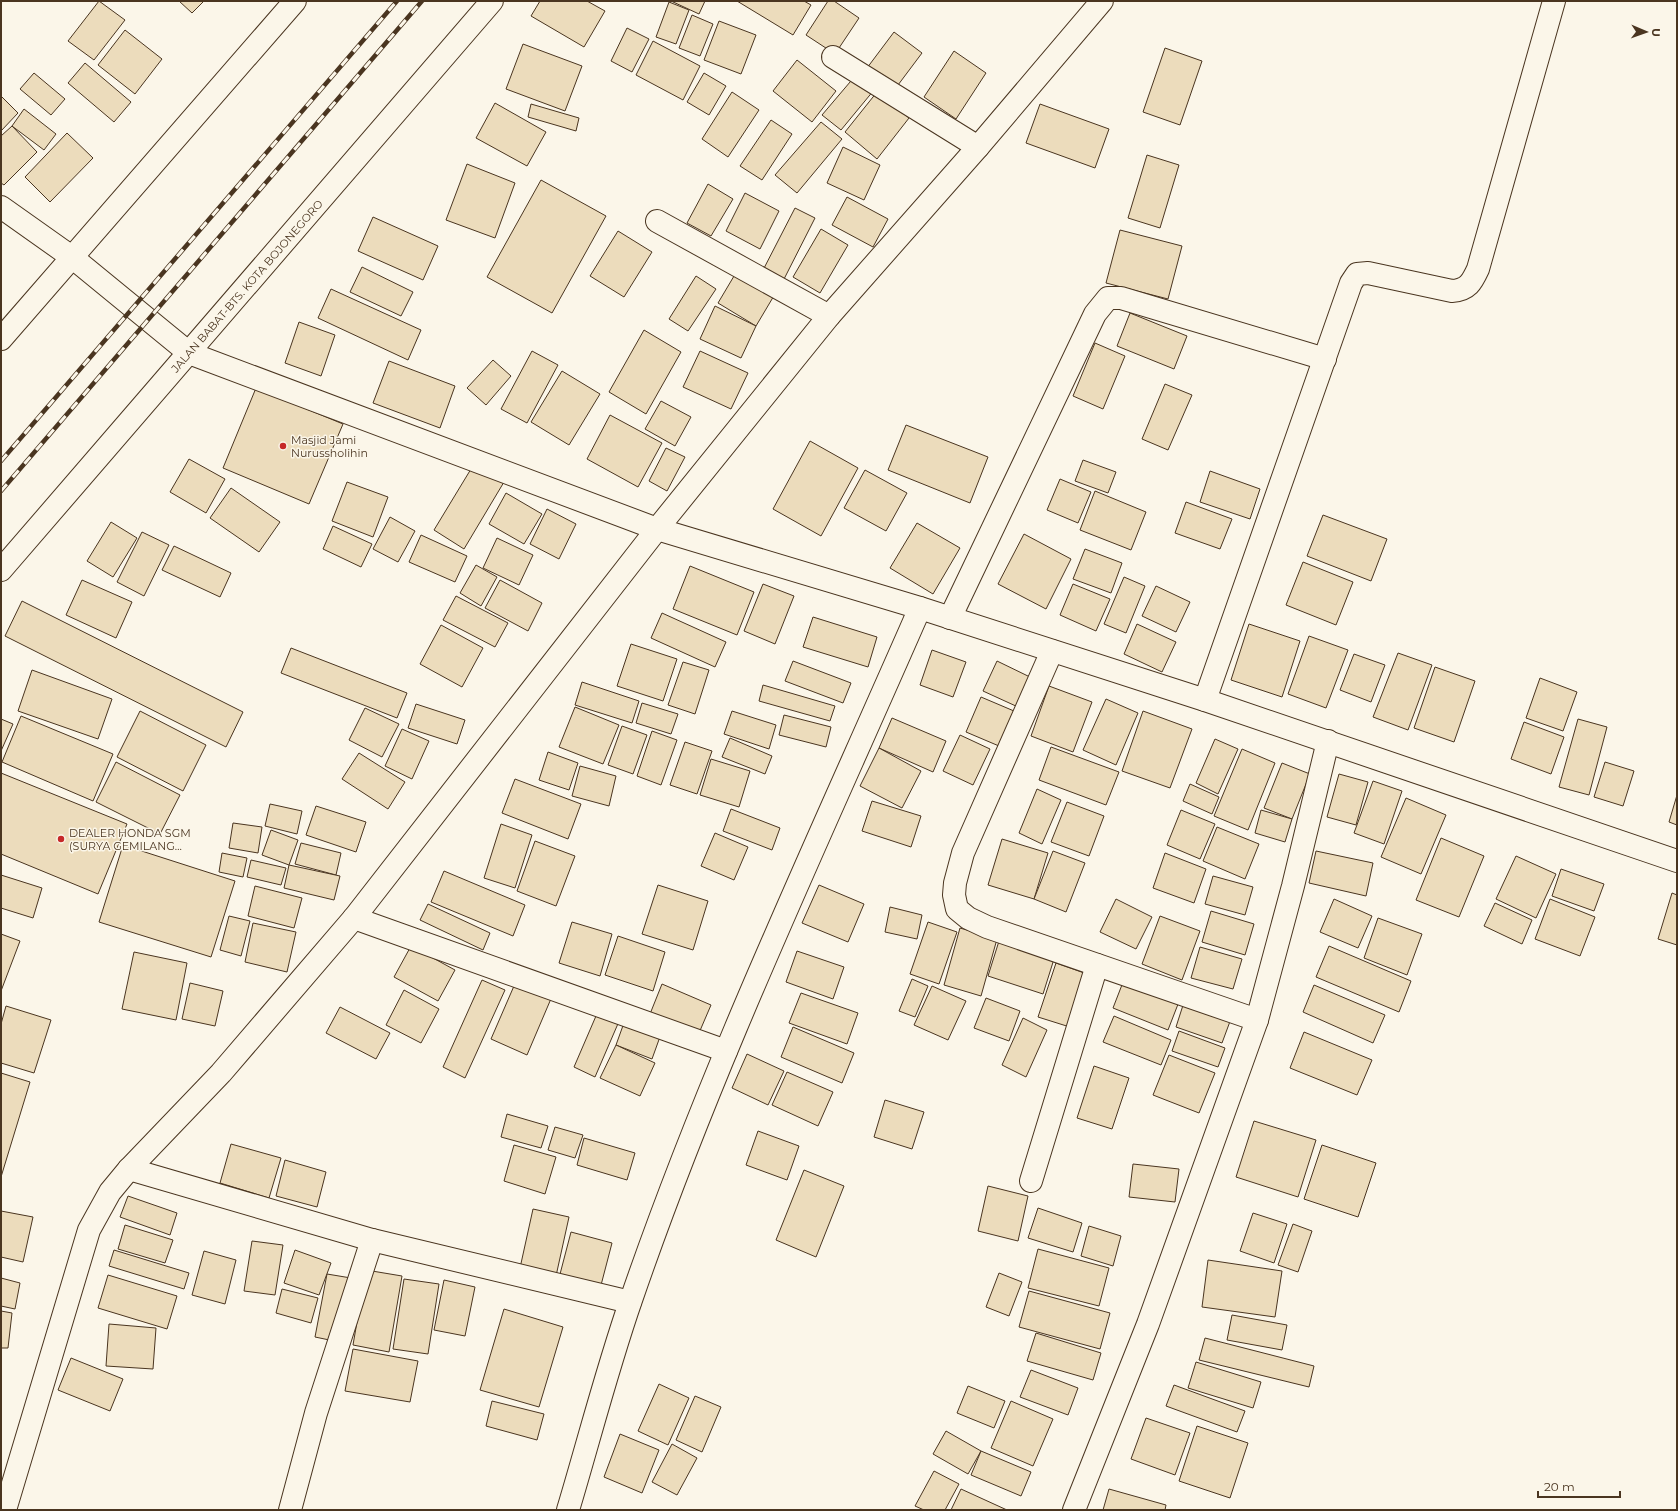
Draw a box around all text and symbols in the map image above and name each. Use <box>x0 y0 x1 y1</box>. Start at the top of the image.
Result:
north arrow <box>1626 12 1666 52</box>
text: U <box>1649 28 1663 37</box>
street label: JALAN BABAT-BTS. KOTA BOJONEGORO <box>167 197 326 376</box>
place label: Masjid Jami Nurussholihin <box>291 433 368 460</box>
marker: Masjid Jami Nurussholihin <box>278 441 288 451</box>
place label: DEALER HONDA SGM (SURYA GEMILANG… <box>69 826 191 853</box>
marker: DEALER HONDA SGM (SURYA GEMILANG… <box>56 834 66 844</box>
scale bar <box>1538 1473 1620 1499</box>
text: 20 m <box>1544 1479 1575 1494</box>

